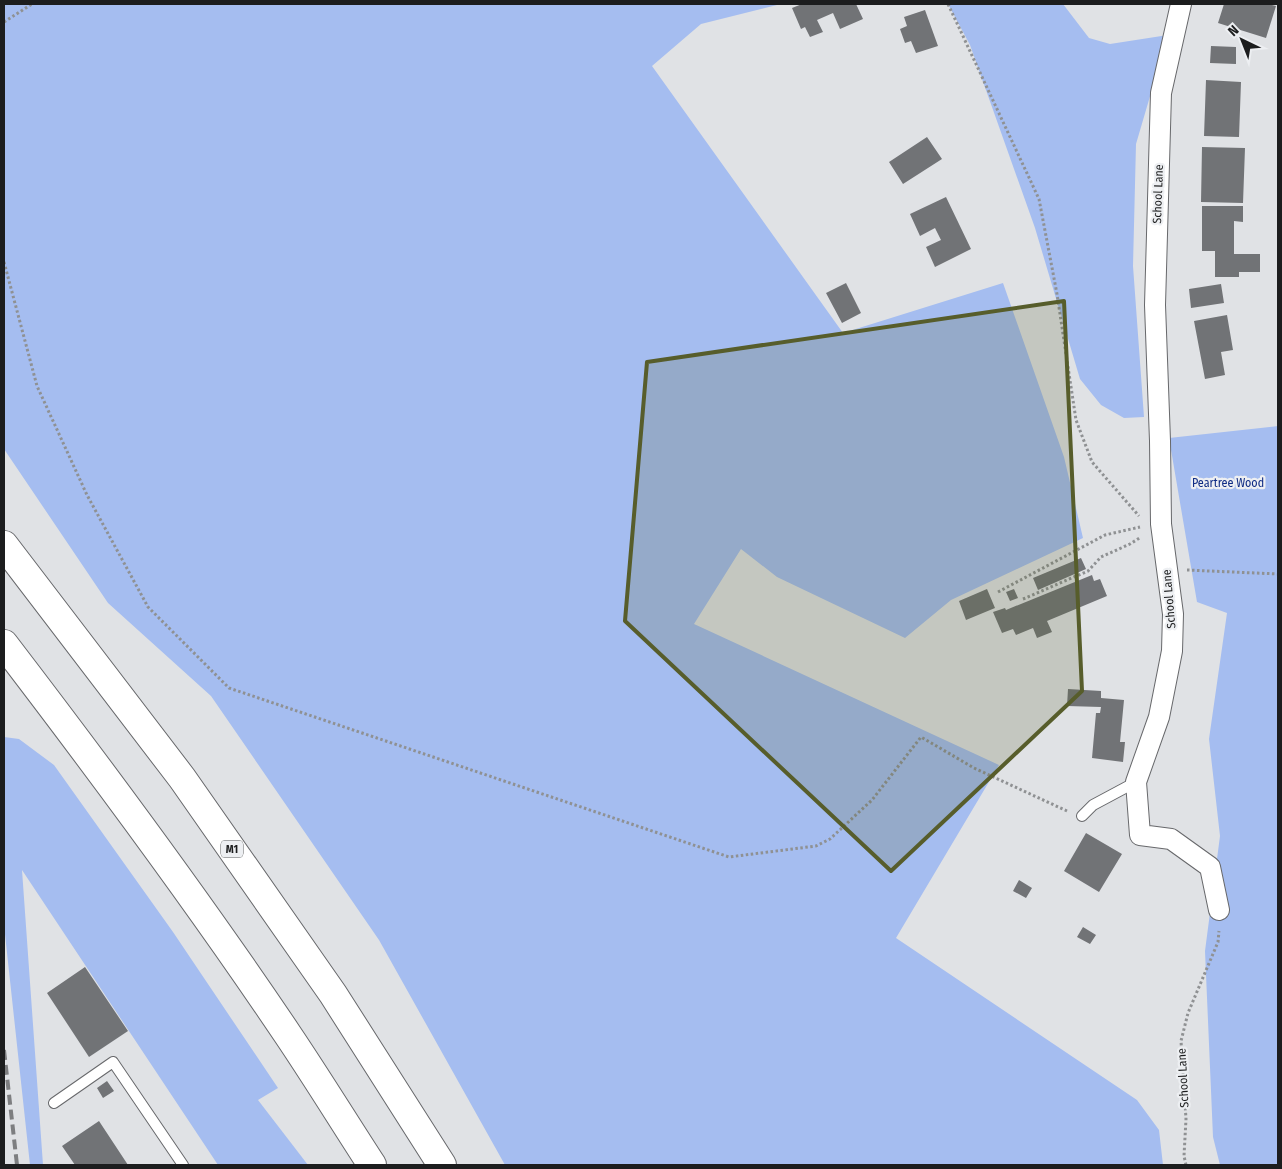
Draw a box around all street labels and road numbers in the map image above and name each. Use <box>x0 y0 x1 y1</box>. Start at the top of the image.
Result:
street label: School Lane <box>1150 164 1166 224</box>
street label: School Lane <box>1159 569 1179 629</box>
road number: M1 <box>221 841 243 858</box>
street label: School Lane <box>1174 1048 1192 1108</box>

